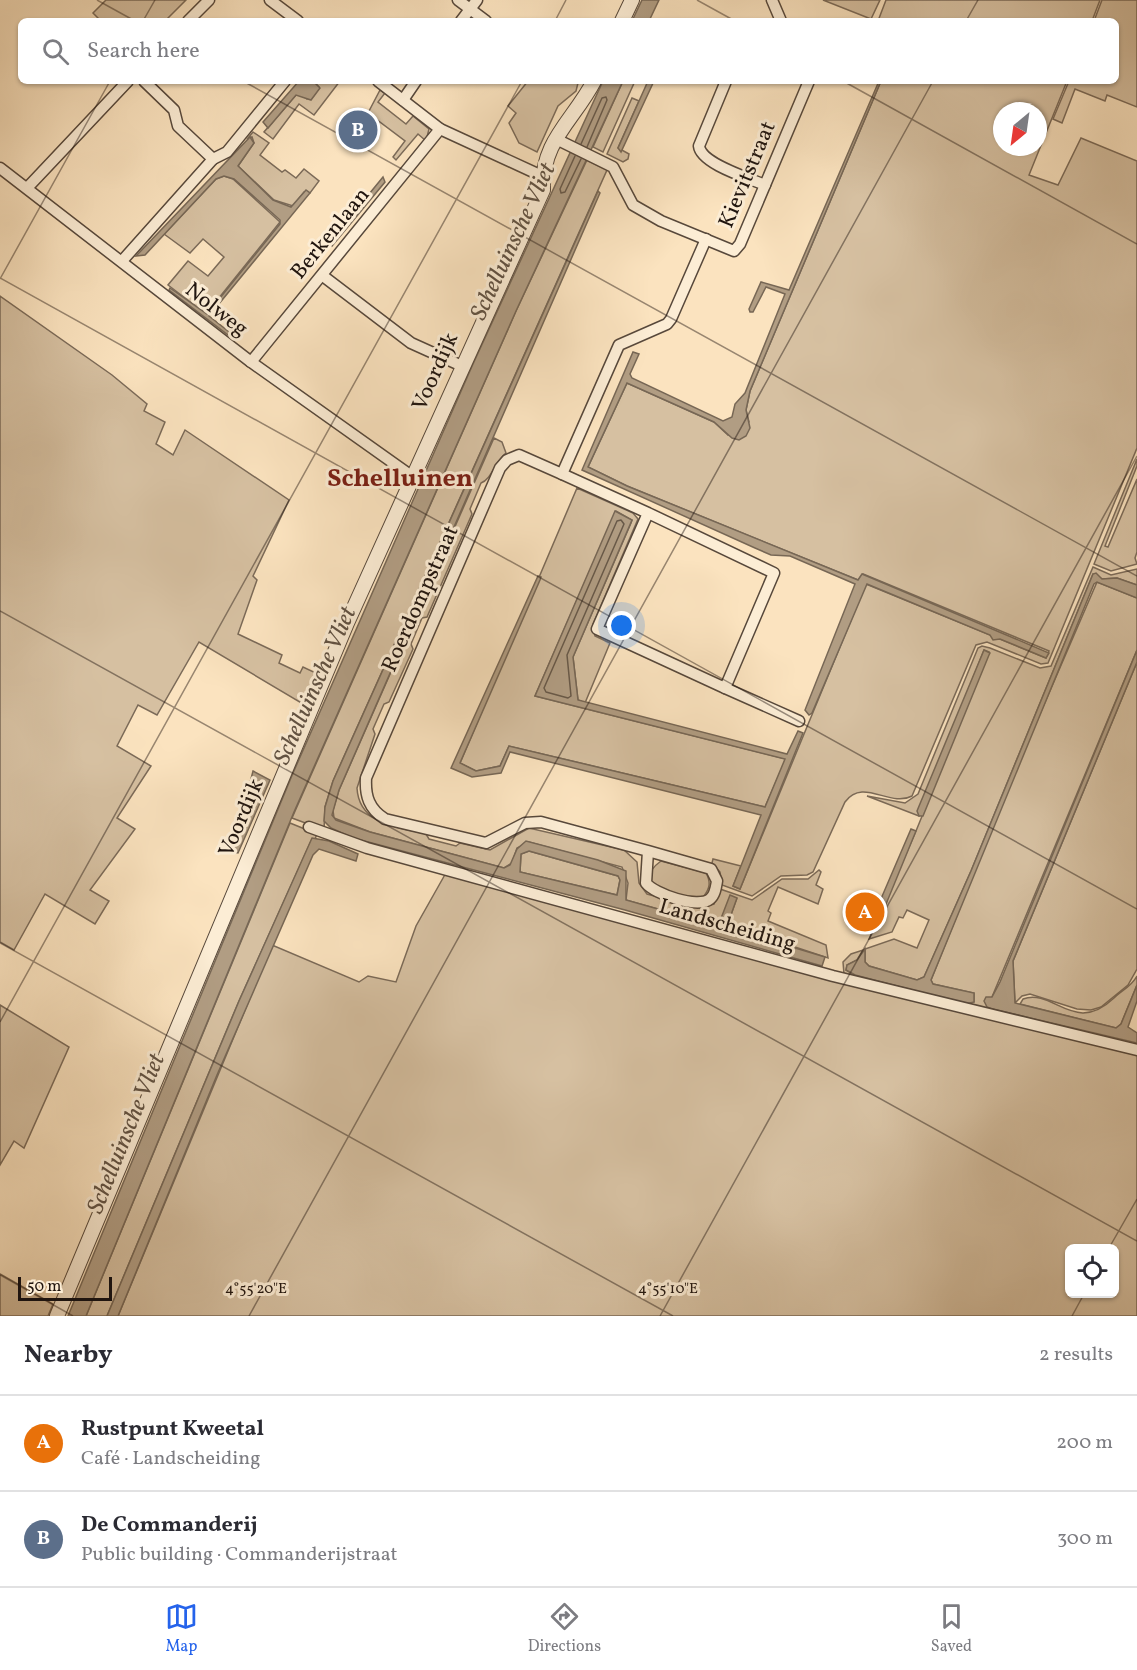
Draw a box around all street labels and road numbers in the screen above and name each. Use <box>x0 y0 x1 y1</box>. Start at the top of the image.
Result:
street label: Kievitstraat <box>712 117 785 233</box>
street label: Berkenlaan <box>284 181 378 287</box>
street label: Nolweg <box>178 275 254 345</box>
street label: Voordijk <box>405 328 467 416</box>
street label: Roerdompstraat <box>375 520 467 677</box>
street label: Voordijk <box>212 774 272 862</box>
street label: Landscheiding <box>655 892 799 960</box>

